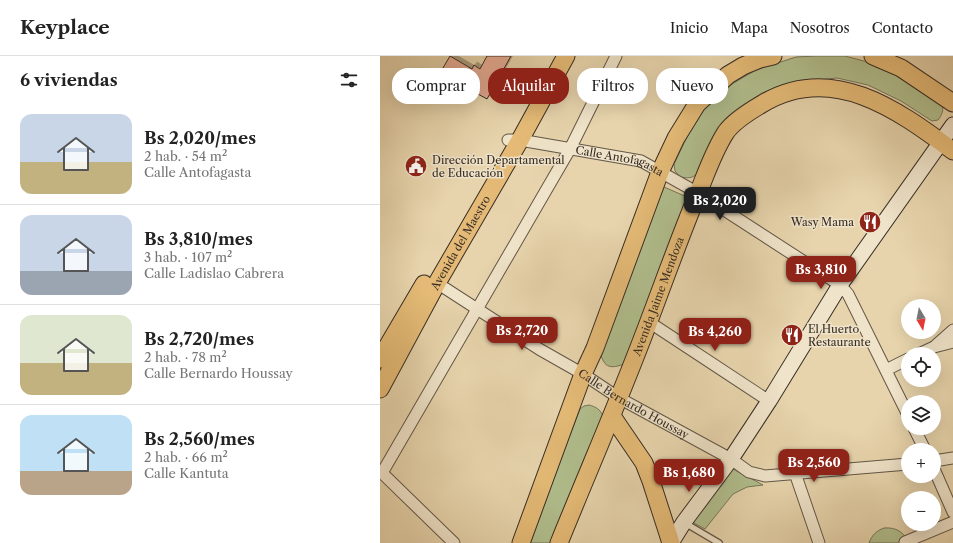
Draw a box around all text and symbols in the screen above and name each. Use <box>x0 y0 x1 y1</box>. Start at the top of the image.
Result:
text: Keyplace <box>20 16 110 39</box>
text: Inicio <box>670 19 708 37</box>
text: Mapa <box>730 19 768 37</box>
text: Nosotros <box>790 19 850 37</box>
text: Contacto <box>872 19 933 37</box>
chip: Comprar <box>392 68 480 104</box>
chip: Alquilar <box>488 68 569 104</box>
chip: Filtros <box>577 68 648 104</box>
chip: Nuevo <box>656 68 728 104</box>
icon: filters <box>338 69 360 91</box>
text: 6 viviendas <box>20 70 118 90</box>
text: Bs 2,020/mes <box>144 128 256 148</box>
icon: home <box>52 130 100 178</box>
street label: Calle Antofagasta <box>574 143 666 179</box>
text: 2 hab. · 54 m² <box>144 148 227 164</box>
public building icon: Dirección Departamental de Educación <box>403 153 429 179</box>
place label: Dirección Departamental de Educación <box>432 153 565 180</box>
text: Calle Antofagasta <box>144 164 251 180</box>
pin: Bs 2,020 <box>679 187 761 221</box>
text: Bs 2,020 <box>693 192 747 208</box>
street label: Avenida del Maestro <box>427 193 493 293</box>
restaurant icon: Wasy Mama <box>857 209 883 235</box>
place label: Wasy Mama <box>790 215 854 229</box>
text: Bs 3,810/mes <box>144 229 253 249</box>
icon: home <box>52 231 100 279</box>
street label: Avenida Jaime Mendoza <box>629 235 687 359</box>
text: 3 hab. · 107 m² <box>144 249 232 265</box>
pin: Bs 3,810 <box>780 256 862 290</box>
text: Bs 3,810 <box>795 261 847 277</box>
text: Calle Ladislao Cabrera <box>144 265 284 281</box>
north arrow <box>901 299 941 339</box>
map controls <box>901 299 941 531</box>
pin: Bs 2,720 <box>481 317 563 351</box>
pin: Bs 4,260 <box>674 318 756 352</box>
text: Bs 2,720 <box>496 322 548 338</box>
restaurant icon: El Huerto Restaurante <box>779 322 805 348</box>
place label: El Huerto Restaurante <box>808 322 871 349</box>
text: Bs 4,260 <box>688 323 742 339</box>
text: Bs 2,720/mes <box>144 329 254 349</box>
icon: home <box>52 331 100 379</box>
button: locate <box>901 347 941 387</box>
text: 2 hab. · 78 m² <box>144 349 227 365</box>
text: Calle Bernardo Houssay <box>144 365 293 381</box>
street label: Calle Bernardo Houssay <box>576 366 692 442</box>
button: layers <box>901 395 941 435</box>
text: Bs 2,560/mes <box>144 429 255 449</box>
icon: home <box>52 431 100 479</box>
button: + <box>901 443 941 483</box>
text: 2 hab. · 66 m² <box>144 449 228 465</box>
pin: Bs 2,560 <box>773 449 855 483</box>
text: Bs 2,560 <box>787 454 841 470</box>
pin: Bs 1,680 <box>648 459 730 493</box>
text: Bs 1,680 <box>663 464 715 480</box>
text: Calle Kantuta <box>144 465 229 481</box>
button: − <box>901 491 941 531</box>

